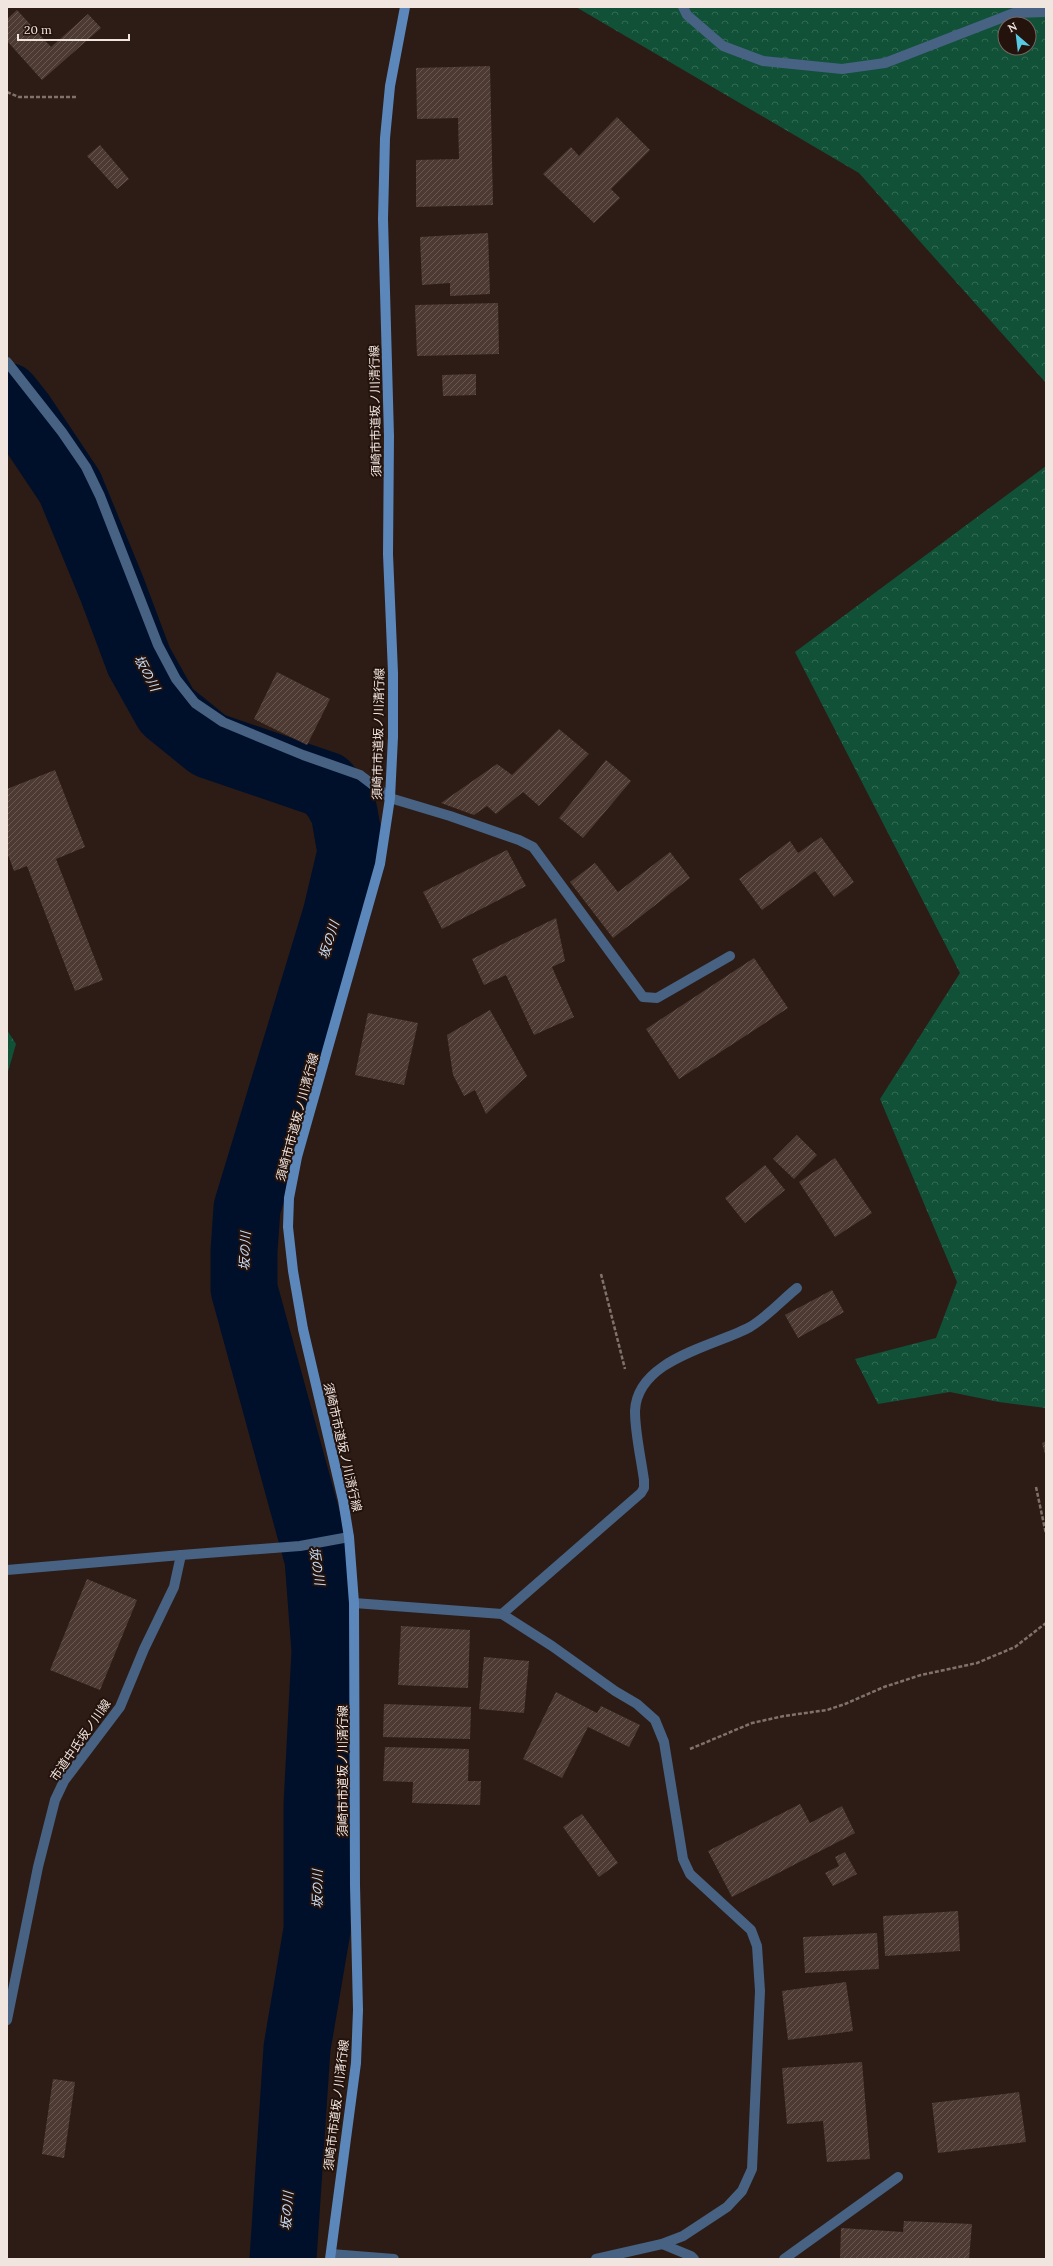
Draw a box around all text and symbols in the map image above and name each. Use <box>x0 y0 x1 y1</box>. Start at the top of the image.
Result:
scale bar <box>18 16 129 42</box>
north arrow <box>997 16 1037 56</box>
text: N <box>1005 19 1020 35</box>
text: 20 m <box>24 22 52 37</box>
street label: 須崎市市道坂ノ川清行線 <box>366 345 384 477</box>
water label: 坂の川 <box>130 652 165 696</box>
street label: 須崎市市道坂ノ川清行線 <box>369 668 387 800</box>
water label: 坂の川 <box>315 917 343 961</box>
street label: 須崎市市道坂ノ川清行線 <box>273 1051 321 1183</box>
water label: 坂の川 <box>236 1229 254 1271</box>
street label: 須崎市市道坂ノ川清行線 <box>321 1381 365 1513</box>
water label: 坂の川 <box>306 1545 329 1589</box>
street label: 市道中氏坂ノ川線 <box>46 1696 114 1784</box>
street label: 須崎市市道坂ノ川清行線 <box>335 1705 350 1837</box>
water label: 坂の川 <box>309 1868 326 1909</box>
street label: 須崎市市道坂ノ川清行線 <box>321 2039 351 2171</box>
water label: 坂の川 <box>277 2189 297 2231</box>

